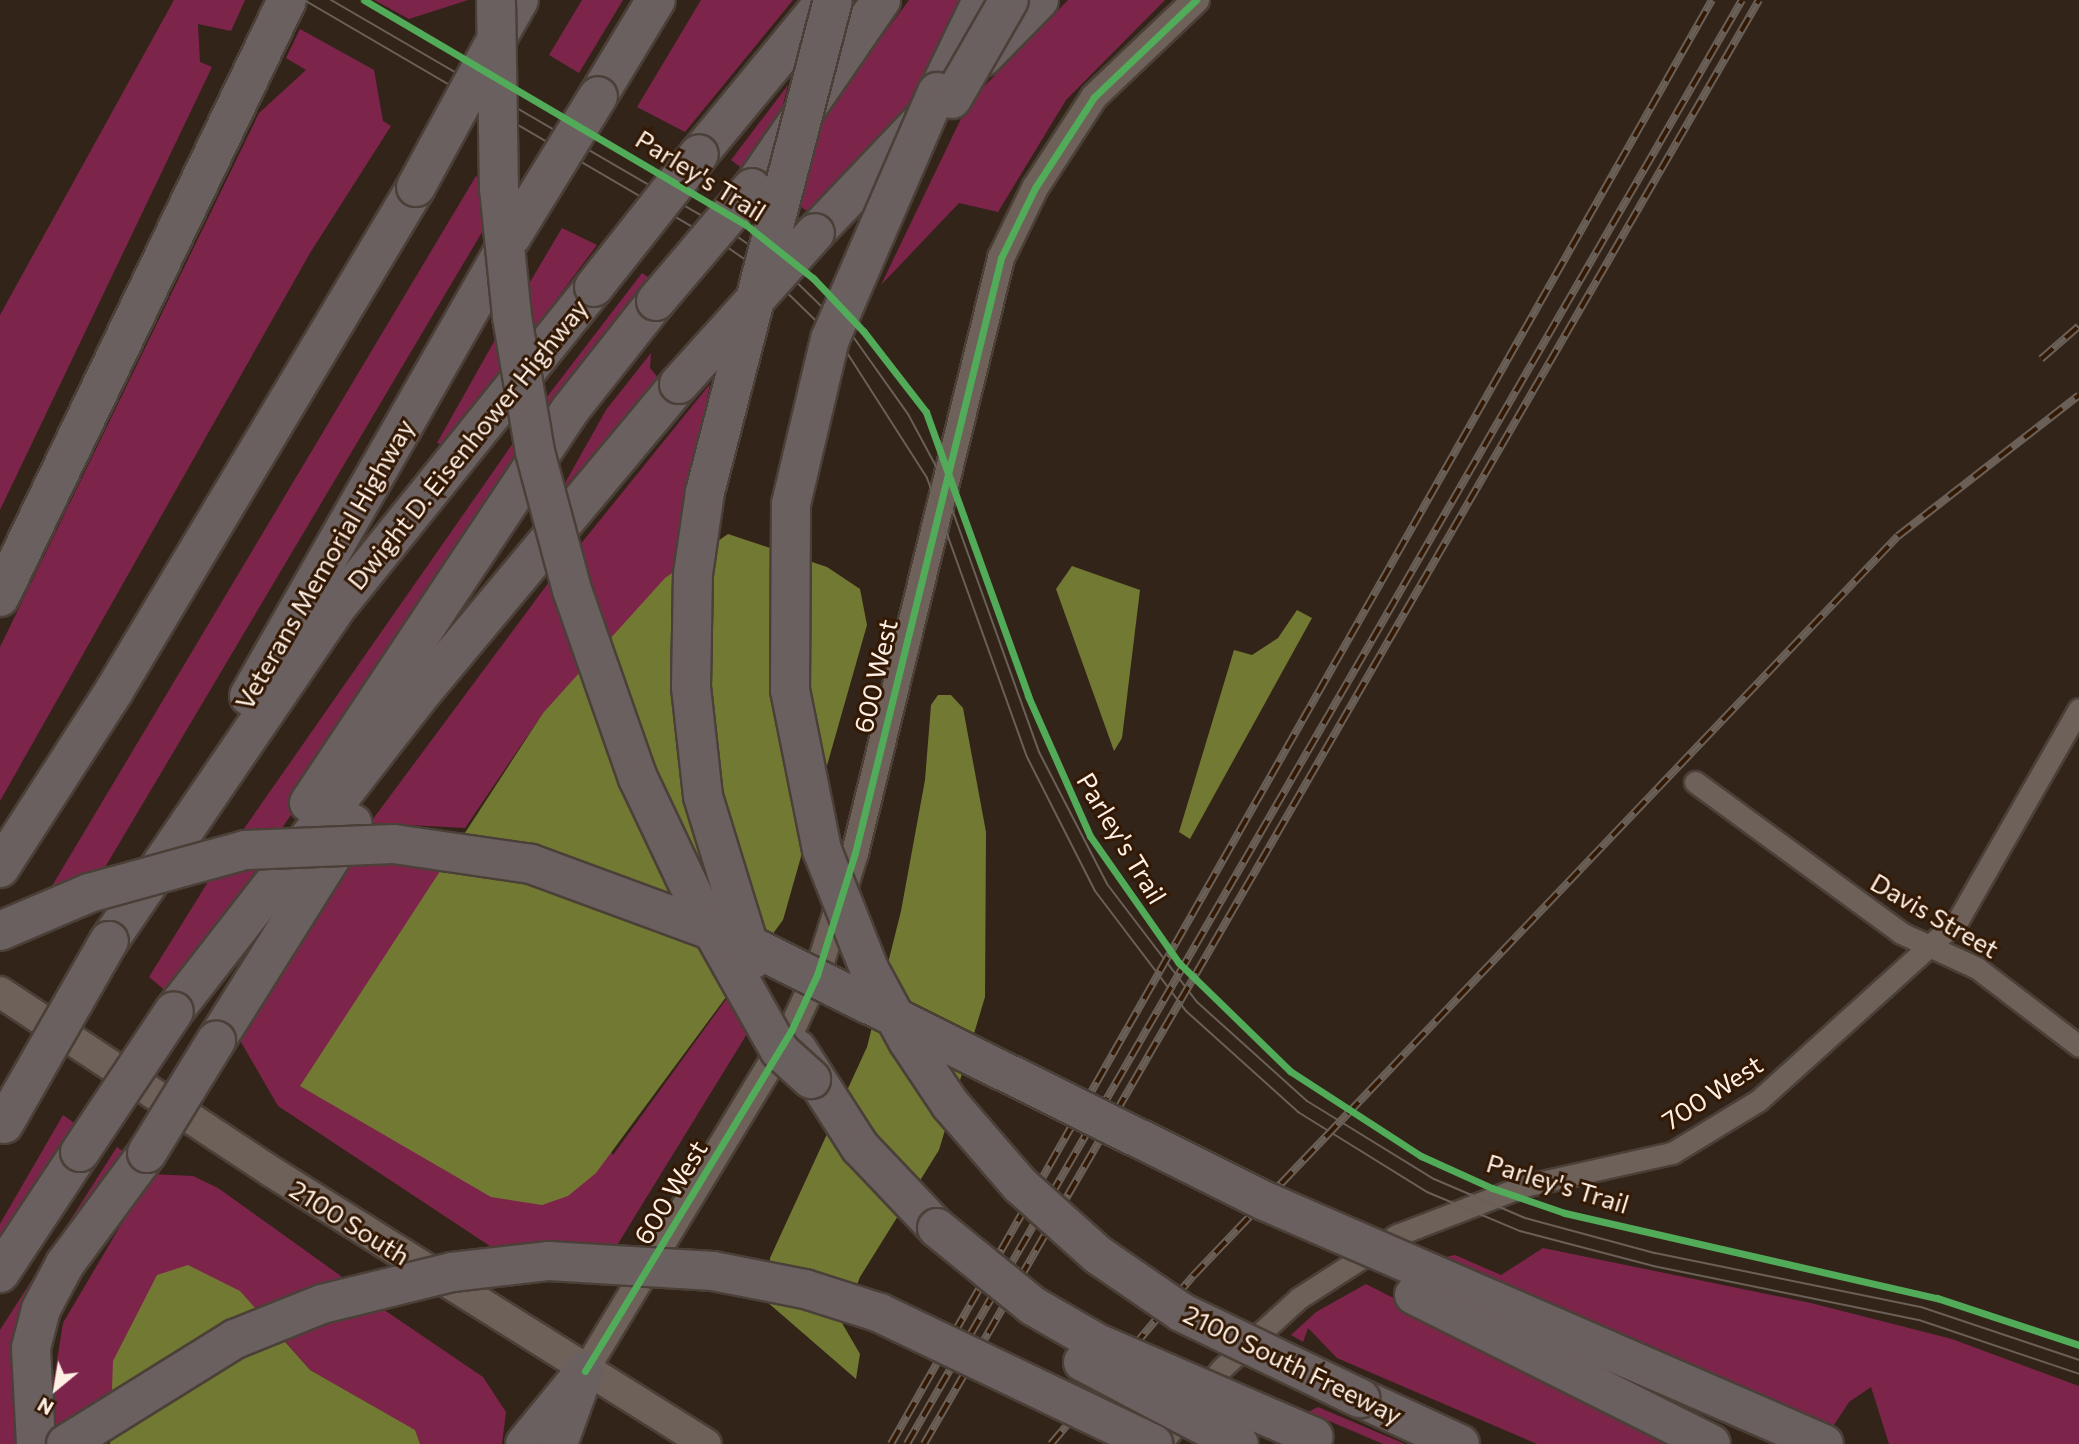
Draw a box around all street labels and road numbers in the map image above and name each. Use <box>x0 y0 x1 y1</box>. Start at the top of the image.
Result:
street label: Parley's Trail <box>630 123 772 227</box>
street label: Dwight D. Eisenhower Highway <box>340 292 594 596</box>
street label: Veterans Memorial Highway <box>228 413 420 715</box>
street label: 600 West <box>847 616 903 736</box>
street label: Parley's Trail <box>1071 767 1173 909</box>
street label: Davis Street <box>1865 866 2005 964</box>
street label: 700 West <box>1656 1048 1768 1136</box>
street label: 600 West <box>627 1134 713 1250</box>
street label: Parley's Trail <box>1483 1147 1633 1219</box>
street label: 2100 South <box>284 1173 416 1271</box>
street label: 2100 South Freeway <box>1179 1298 1407 1430</box>

